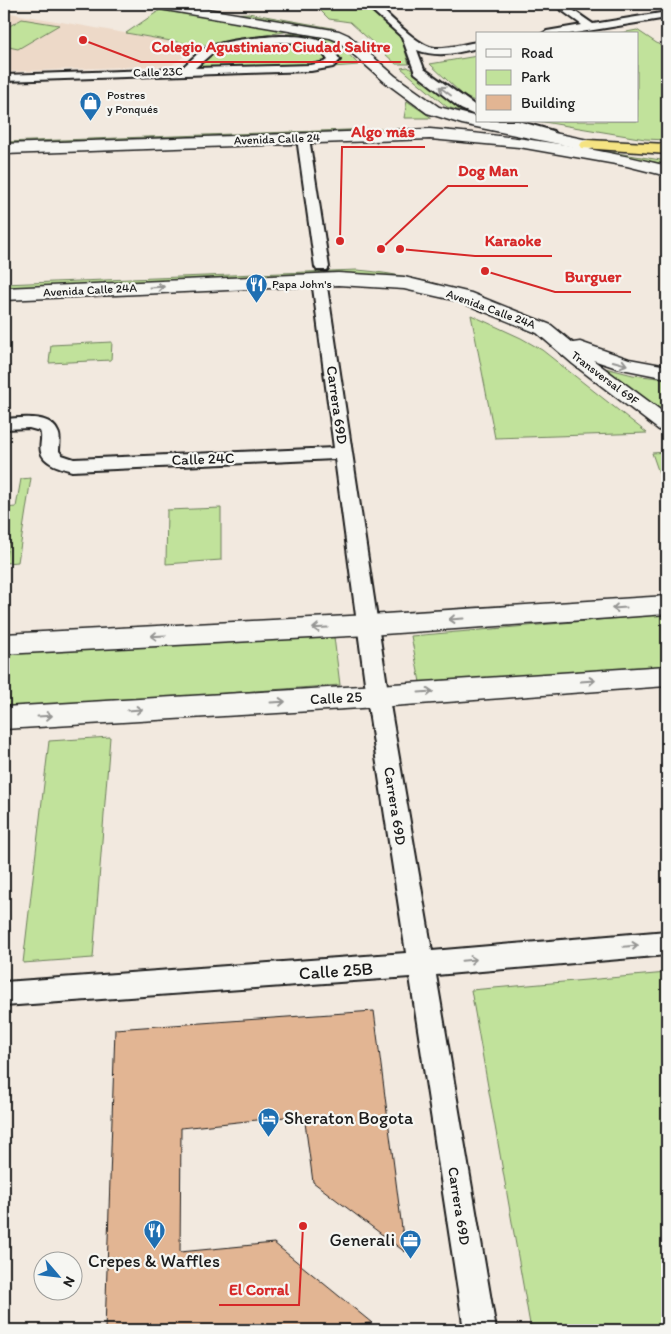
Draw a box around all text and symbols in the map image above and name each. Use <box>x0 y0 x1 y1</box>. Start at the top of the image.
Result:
callout: Colegio Agustiniano Ciudad Salitre <box>141 31 401 62</box>
legend <box>476 32 638 122</box>
text: Colegio Agustiniano Ciudad Salitre <box>151 37 391 57</box>
text: Road <box>521 44 554 62</box>
street label: Calle 23C <box>133 64 183 80</box>
text: Park <box>521 68 551 86</box>
one-way arrow <box>439 86 452 97</box>
place label: Postres y Ponqués <box>107 88 158 116</box>
shop icon: Postres y Ponqués <box>79 90 103 121</box>
text: Building <box>521 94 575 112</box>
callout: Algo más <box>342 116 425 147</box>
text: Algo más <box>350 122 415 142</box>
street label: Avenida Calle 24 <box>234 130 320 148</box>
callout: Dog Man <box>448 155 528 186</box>
text: Dog Man <box>458 161 518 181</box>
callout: Karaoke <box>475 225 552 256</box>
text: Karaoke <box>485 231 542 250</box>
callout: Burguer <box>555 261 631 292</box>
text: Burguer <box>565 267 622 287</box>
restaurant icon: Papa John's <box>244 272 268 303</box>
place label: Papa John's <box>272 277 332 291</box>
street label: Avenida Calle 24A <box>43 281 138 299</box>
one-way arrow <box>149 283 165 292</box>
street label: Avenida Calle 24A <box>444 286 538 332</box>
street label: Transversal 69F <box>568 348 642 408</box>
one-way arrow <box>612 359 628 368</box>
street label: Carrera 69D <box>323 365 351 445</box>
street label: Calle 24C <box>171 449 235 469</box>
one-way arrow <box>611 604 627 613</box>
one-way arrow <box>449 615 465 624</box>
one-way arrow <box>313 623 329 632</box>
one-way arrow <box>150 632 166 641</box>
one-way arrow <box>580 676 596 686</box>
street label: Calle 25 <box>309 688 363 708</box>
one-way arrow <box>418 688 434 697</box>
one-way arrow <box>270 697 286 706</box>
one-way arrow <box>126 706 142 715</box>
one-way arrow <box>37 711 53 720</box>
street label: Carrera 69D <box>380 766 410 846</box>
one-way arrow <box>622 941 638 951</box>
one-way arrow <box>461 955 477 965</box>
street label: Calle 25B <box>298 957 374 985</box>
hotel icon: Sheraton Bogota <box>256 1106 280 1137</box>
place label: Sheraton Bogota <box>284 1107 414 1129</box>
street label: Carrera 69D <box>444 1166 474 1246</box>
restaurant icon: Crepes & Waffles <box>142 1219 166 1250</box>
office icon: Generali <box>399 1228 423 1259</box>
place label: Generali <box>329 1229 395 1251</box>
place label: Crepes & Waffles <box>88 1250 220 1272</box>
north arrow <box>32 1252 82 1302</box>
text: N <box>59 1274 79 1290</box>
callout: El Corral <box>219 1274 299 1305</box>
text: El Corral <box>229 1280 290 1299</box>

